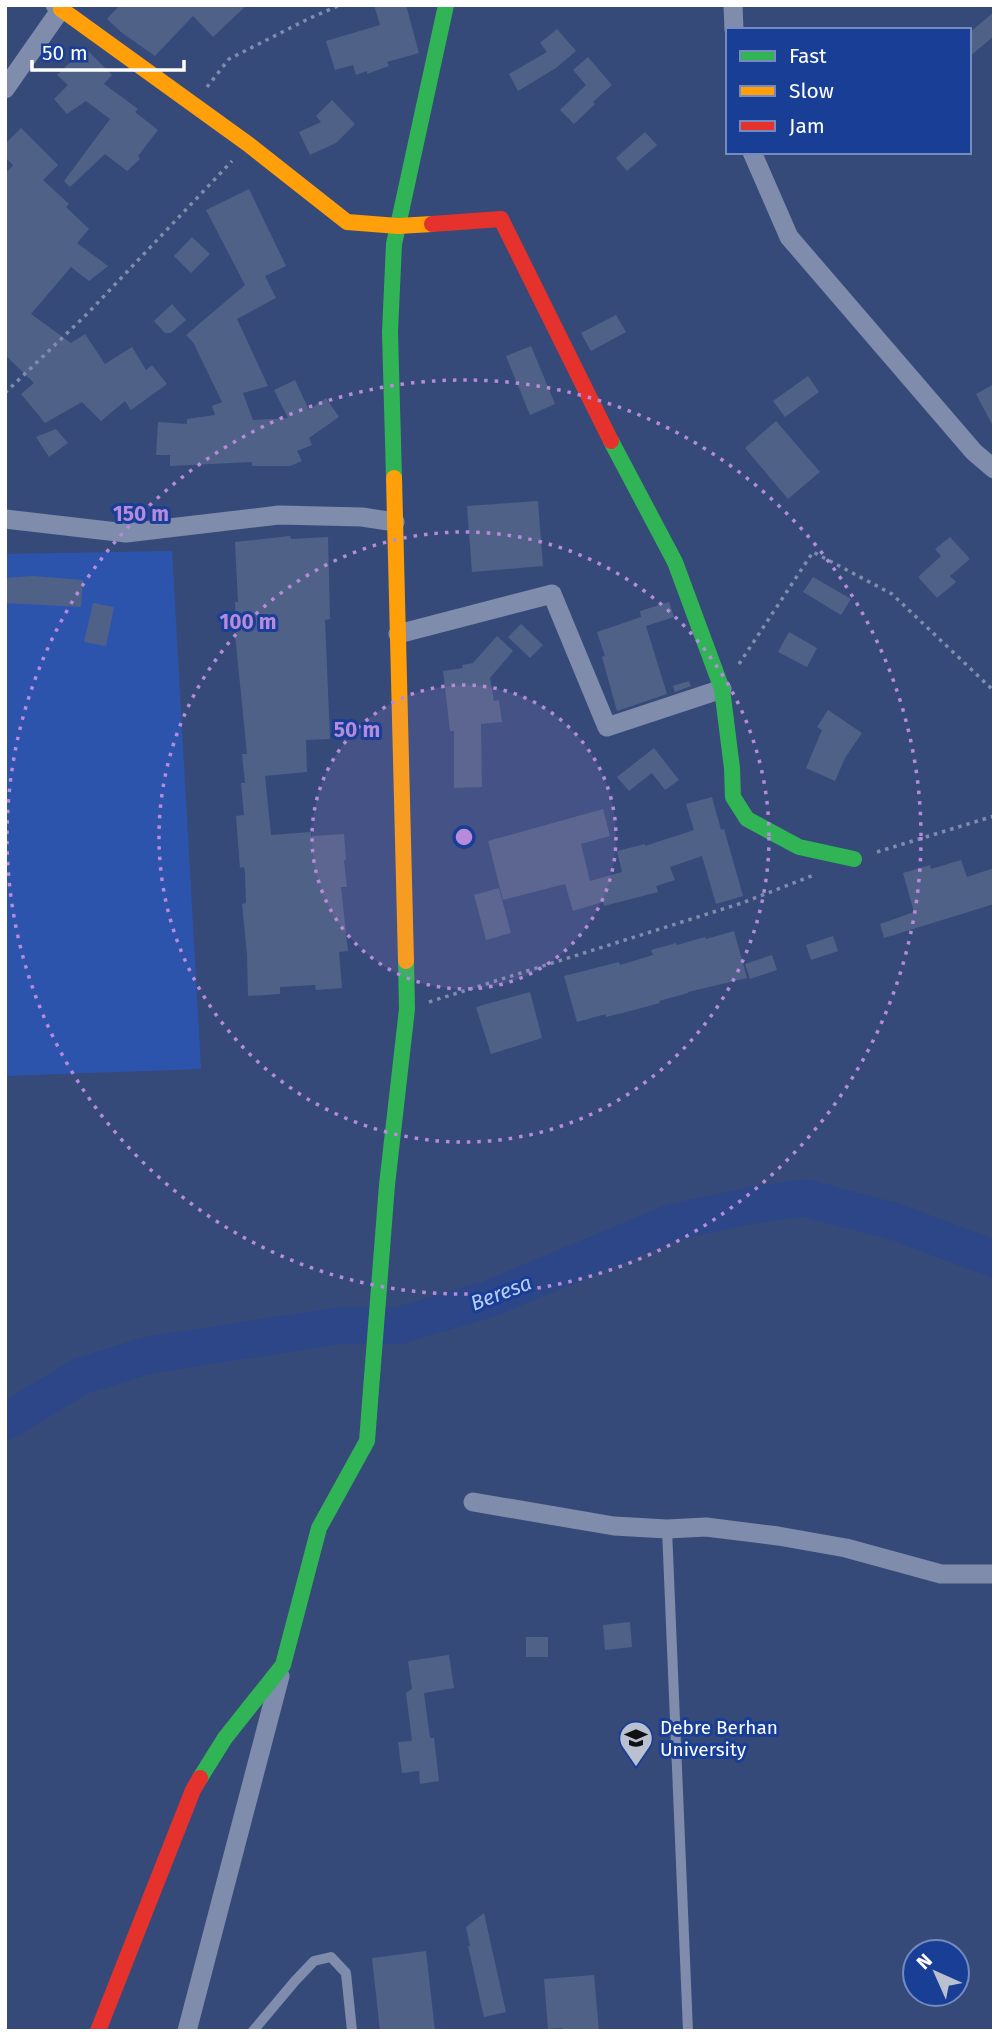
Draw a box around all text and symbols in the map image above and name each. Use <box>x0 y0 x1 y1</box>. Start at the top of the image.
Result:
scale bar <box>32 28 184 72</box>
legend <box>726 28 971 154</box>
text: 50 m <box>42 40 88 66</box>
text: Fast <box>789 43 827 69</box>
text: Slow <box>789 78 834 104</box>
text: Jam <box>789 113 825 139</box>
text: 150 m <box>113 501 169 527</box>
text: 100 m <box>219 609 277 635</box>
text: 50 m <box>334 717 380 743</box>
centre of rings <box>452 825 476 849</box>
water label: Beresa <box>467 1270 535 1316</box>
place label: Debre Berhan University <box>660 1716 778 1761</box>
school or university icon: Debre Berhan University <box>617 1719 655 1768</box>
north arrow <box>901 1938 971 2008</box>
text: N <box>912 1949 937 1974</box>

